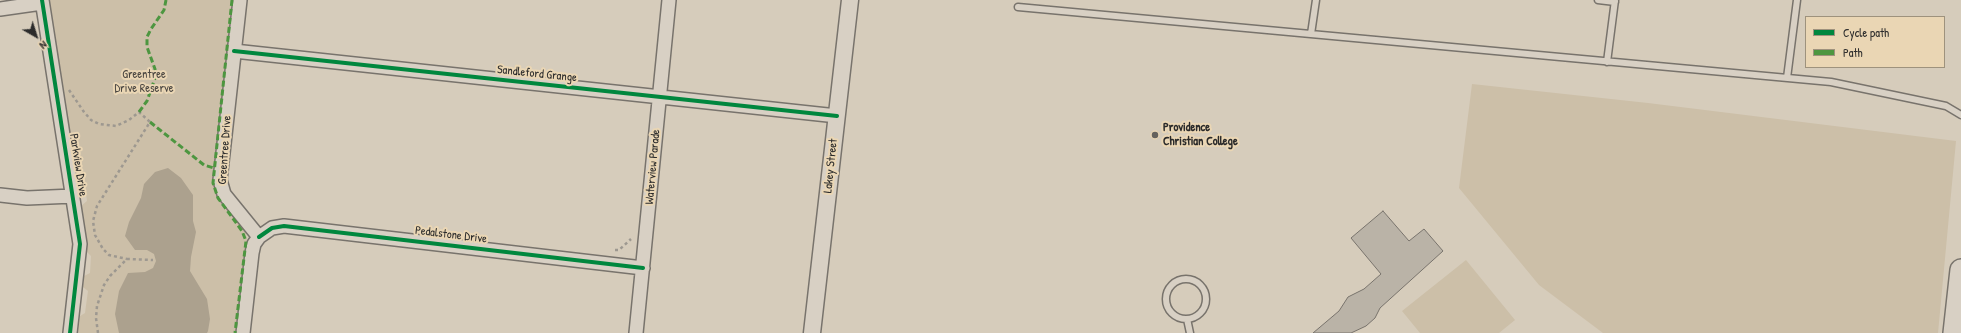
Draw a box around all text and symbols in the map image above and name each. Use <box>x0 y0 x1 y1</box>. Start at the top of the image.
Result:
north arrow <box>16 16 56 56</box>
legend <box>1805 16 1945 68</box>
text: Cycle path <box>1843 24 1889 41</box>
text: N <box>37 38 50 53</box>
text: Path <box>1843 44 1863 61</box>
street label: Sandleford Grange <box>496 63 578 85</box>
park label: Greentree Drive Reserve <box>114 68 174 96</box>
street label: Greentree Drive <box>215 115 235 185</box>
place label: Providence Christian College <box>1163 121 1238 149</box>
street label: Waterview Parade <box>643 129 663 205</box>
marker: Providence Christian College <box>1150 130 1160 140</box>
street label: Parkview Drive <box>66 133 90 197</box>
street label: Lakey Street <box>821 138 841 194</box>
street label: Pedalstone Drive <box>414 223 488 247</box>

